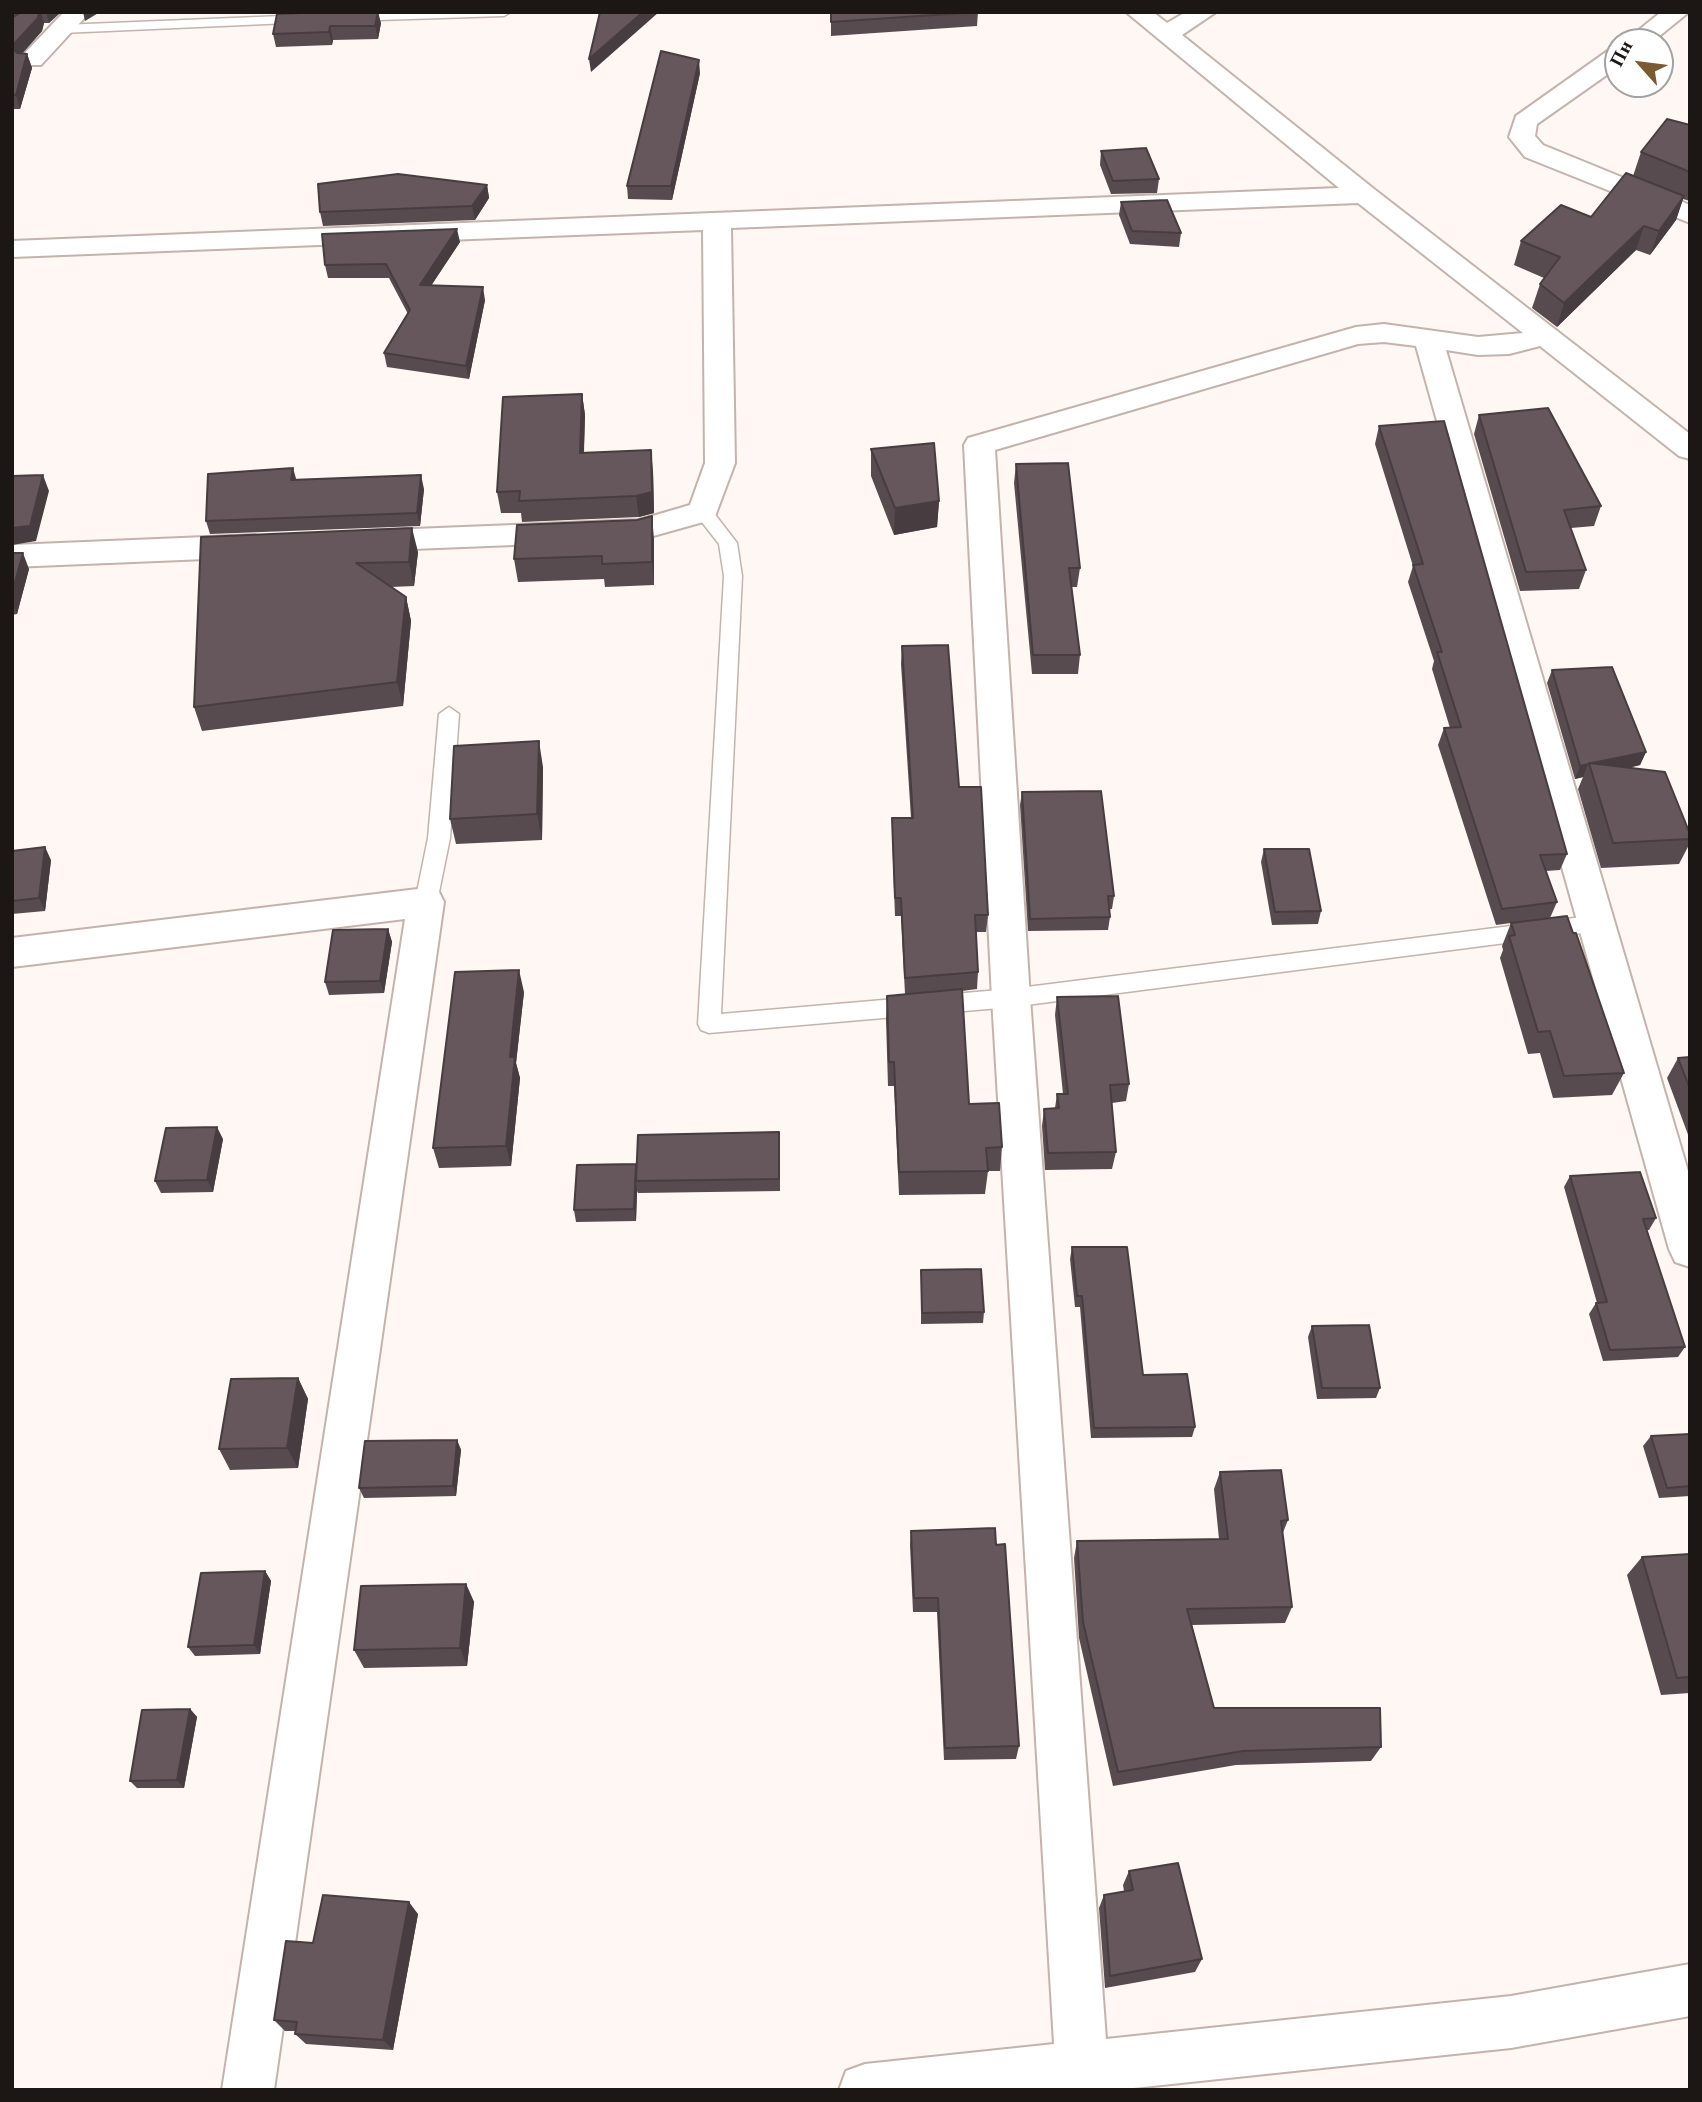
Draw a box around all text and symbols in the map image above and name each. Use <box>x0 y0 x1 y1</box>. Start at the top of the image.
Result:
north arrow <box>1604 28 1674 98</box>
text: Пн <box>1603 35 1641 73</box>

